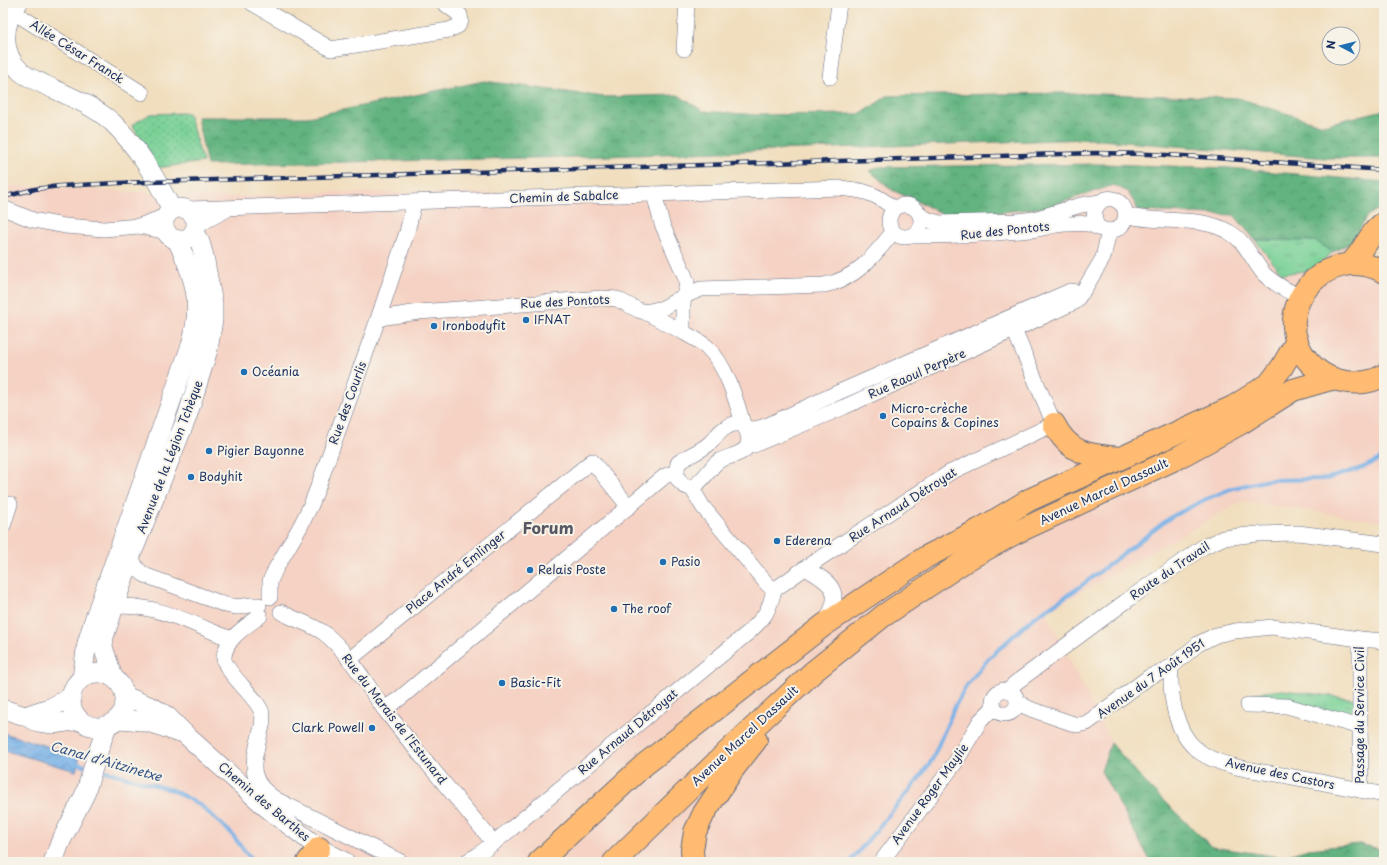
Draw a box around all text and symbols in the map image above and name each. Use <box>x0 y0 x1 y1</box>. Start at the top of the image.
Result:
street label: Allée César Franck <box>27 15 128 87</box>
north arrow <box>1321 26 1361 66</box>
text: N <box>1322 39 1340 50</box>
street label: Chemin de Sabalce <box>509 185 619 207</box>
street label: Rue des Pontots <box>960 216 1051 244</box>
street label: Rue des Pontots <box>520 290 610 312</box>
place label: IFNAT <box>534 310 571 328</box>
marker: IFNAT <box>521 315 531 325</box>
place label: Ironbodyfit <box>442 316 506 334</box>
marker: Ironbodyfit <box>429 321 439 331</box>
street label: Rue Raoul Perpère <box>865 343 969 403</box>
street label: Rue des Courlis <box>324 358 371 447</box>
place label: Océania <box>252 362 300 380</box>
marker: Océania <box>239 367 249 377</box>
street label: Avenue de la Légion Tchèque <box>131 377 207 536</box>
place label: Micro-crèche Copains & Copines <box>891 399 999 431</box>
marker: Micro-crèche Copains & Copines <box>878 411 888 421</box>
place label: Pigier Bayonne <box>217 441 305 459</box>
marker: Pigier Bayonne <box>204 446 214 456</box>
street label: Avenue Marcel Dassault <box>1036 453 1171 529</box>
street label: Rue Arnaud Détroyat <box>845 462 960 546</box>
place label: Bodyhit <box>199 467 243 485</box>
marker: Bodyhit <box>186 472 196 482</box>
district label: Forum <box>522 515 574 539</box>
street label: Place André Emlinger <box>401 525 510 617</box>
place label: Ederena <box>785 531 832 549</box>
marker: Ederena <box>772 536 782 546</box>
street label: Route du Travail <box>1126 537 1213 604</box>
place label: Pasio <box>671 552 701 570</box>
marker: Pasio <box>658 557 668 567</box>
place label: Relais Poste <box>538 560 606 578</box>
marker: Relais Poste <box>525 565 535 575</box>
place label: The roof <box>622 599 672 617</box>
marker: The roof <box>609 604 619 614</box>
street label: Avenue du 7 Août 1951 <box>1093 634 1208 722</box>
street label: Passage du Service Civil <box>1350 646 1368 784</box>
street label: Rue du Marais de l'Estunard <box>338 649 452 788</box>
place label: Basic-Fit <box>510 673 561 691</box>
marker: Basic-Fit <box>497 678 507 688</box>
street label: Avenue Marcel Dassault <box>687 681 802 790</box>
street label: Rue Arnaud Détroyat <box>574 684 681 778</box>
place label: Clark Powell <box>291 718 364 736</box>
marker: Clark Powell <box>367 723 377 733</box>
water label: Canal d'Aitzinetxe <box>48 736 165 786</box>
street label: Avenue Roger Maylie <box>886 739 972 848</box>
street label: Avenue des Castors <box>1224 753 1337 794</box>
street label: Chemin des Barthes <box>215 757 315 845</box>

